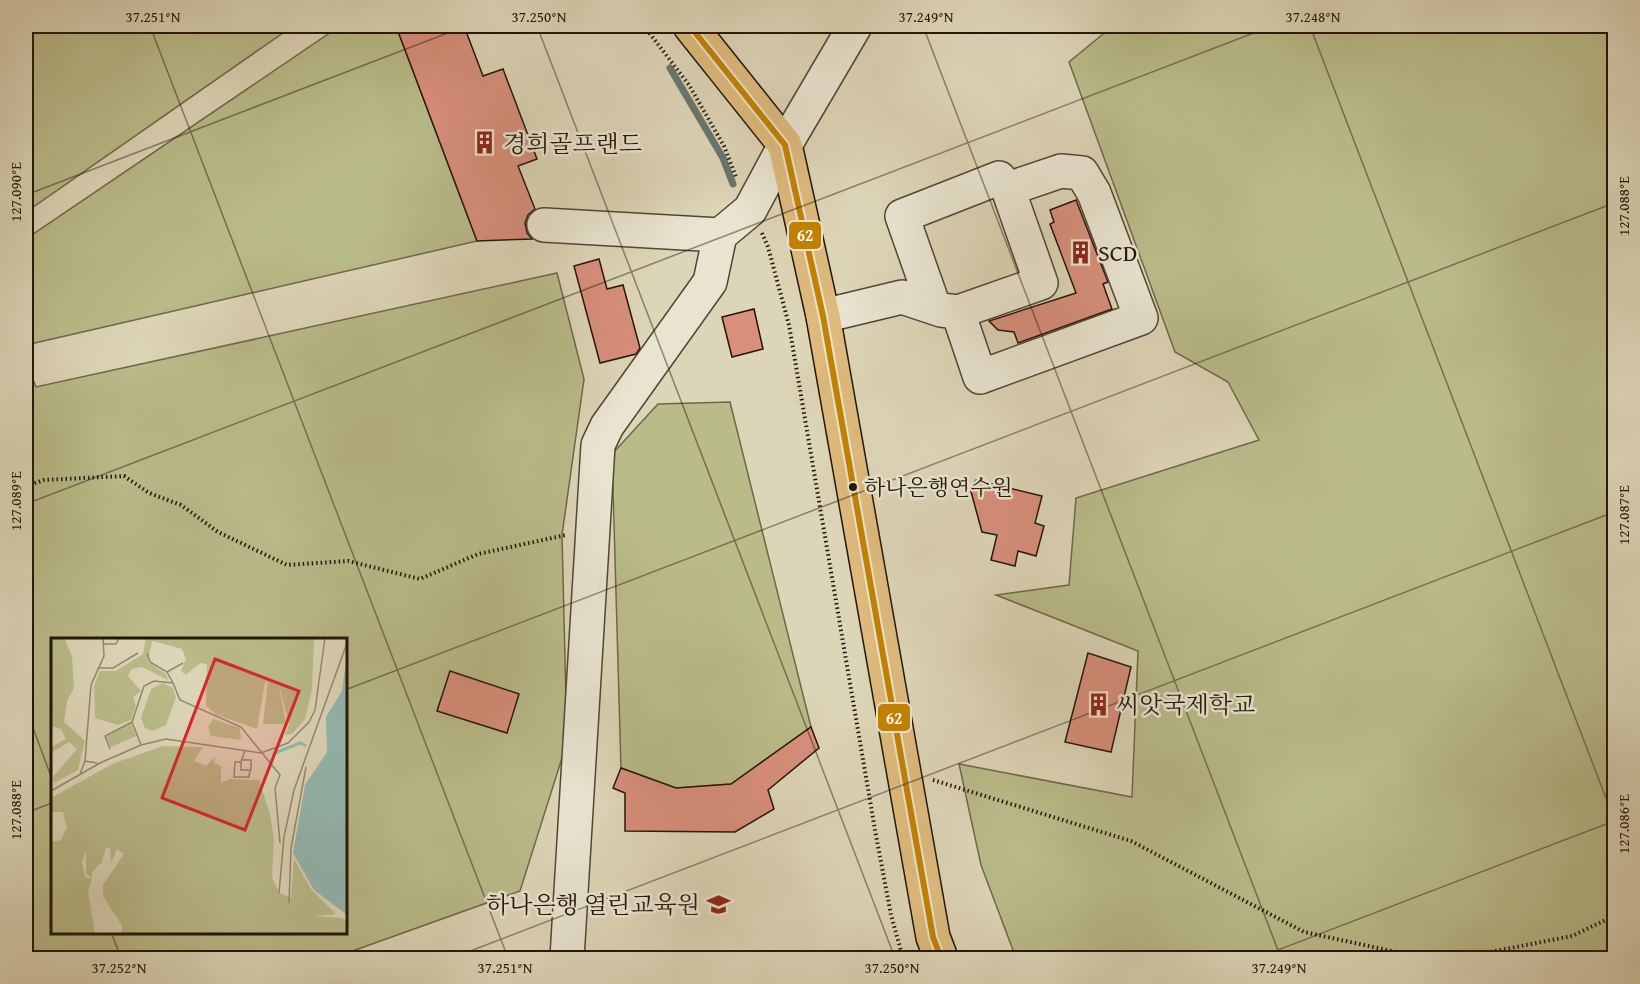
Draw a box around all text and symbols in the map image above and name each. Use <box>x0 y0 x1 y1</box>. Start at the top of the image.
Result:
text: 37.251°N <box>126 6 181 27</box>
text: 37.250°N <box>512 6 567 27</box>
text: 37.249°N <box>899 6 954 27</box>
text: 37.248°N <box>1286 6 1341 27</box>
place label: 경희골프랜드 <box>503 126 642 161</box>
building icon: 경희골프랜드 <box>472 130 498 156</box>
text: 127.090°E <box>5 162 26 222</box>
text: 127.088°E <box>1613 176 1634 236</box>
line badge: 62 <box>788 221 822 250</box>
text: 62 <box>797 223 813 247</box>
place label: SCD <box>1098 235 1137 270</box>
building icon: SCD <box>1067 239 1093 265</box>
text: 127.089°E <box>5 471 26 531</box>
place label: 하나은행연수원 <box>864 471 1013 503</box>
marker: 하나은행연수원 <box>847 481 859 493</box>
text: 127.087°E <box>1613 485 1634 545</box>
inset map <box>51 638 346 933</box>
place label: 씨앗국제학교 <box>1116 687 1255 722</box>
building icon: 씨앗국제학교 <box>1085 691 1111 717</box>
line badge: 62 <box>877 703 911 732</box>
text: 62 <box>886 706 902 730</box>
text: 127.088°E <box>5 780 26 840</box>
text: 127.086°E <box>1613 794 1634 854</box>
place label: 하나은행 열린교육원 <box>486 887 700 922</box>
school or university icon: 하나은행 열린교육원 <box>705 891 731 917</box>
text: 37.252°N <box>92 957 147 978</box>
text: 37.251°N <box>478 957 533 978</box>
text: 37.250°N <box>865 957 920 978</box>
text: 37.249°N <box>1252 957 1307 978</box>

